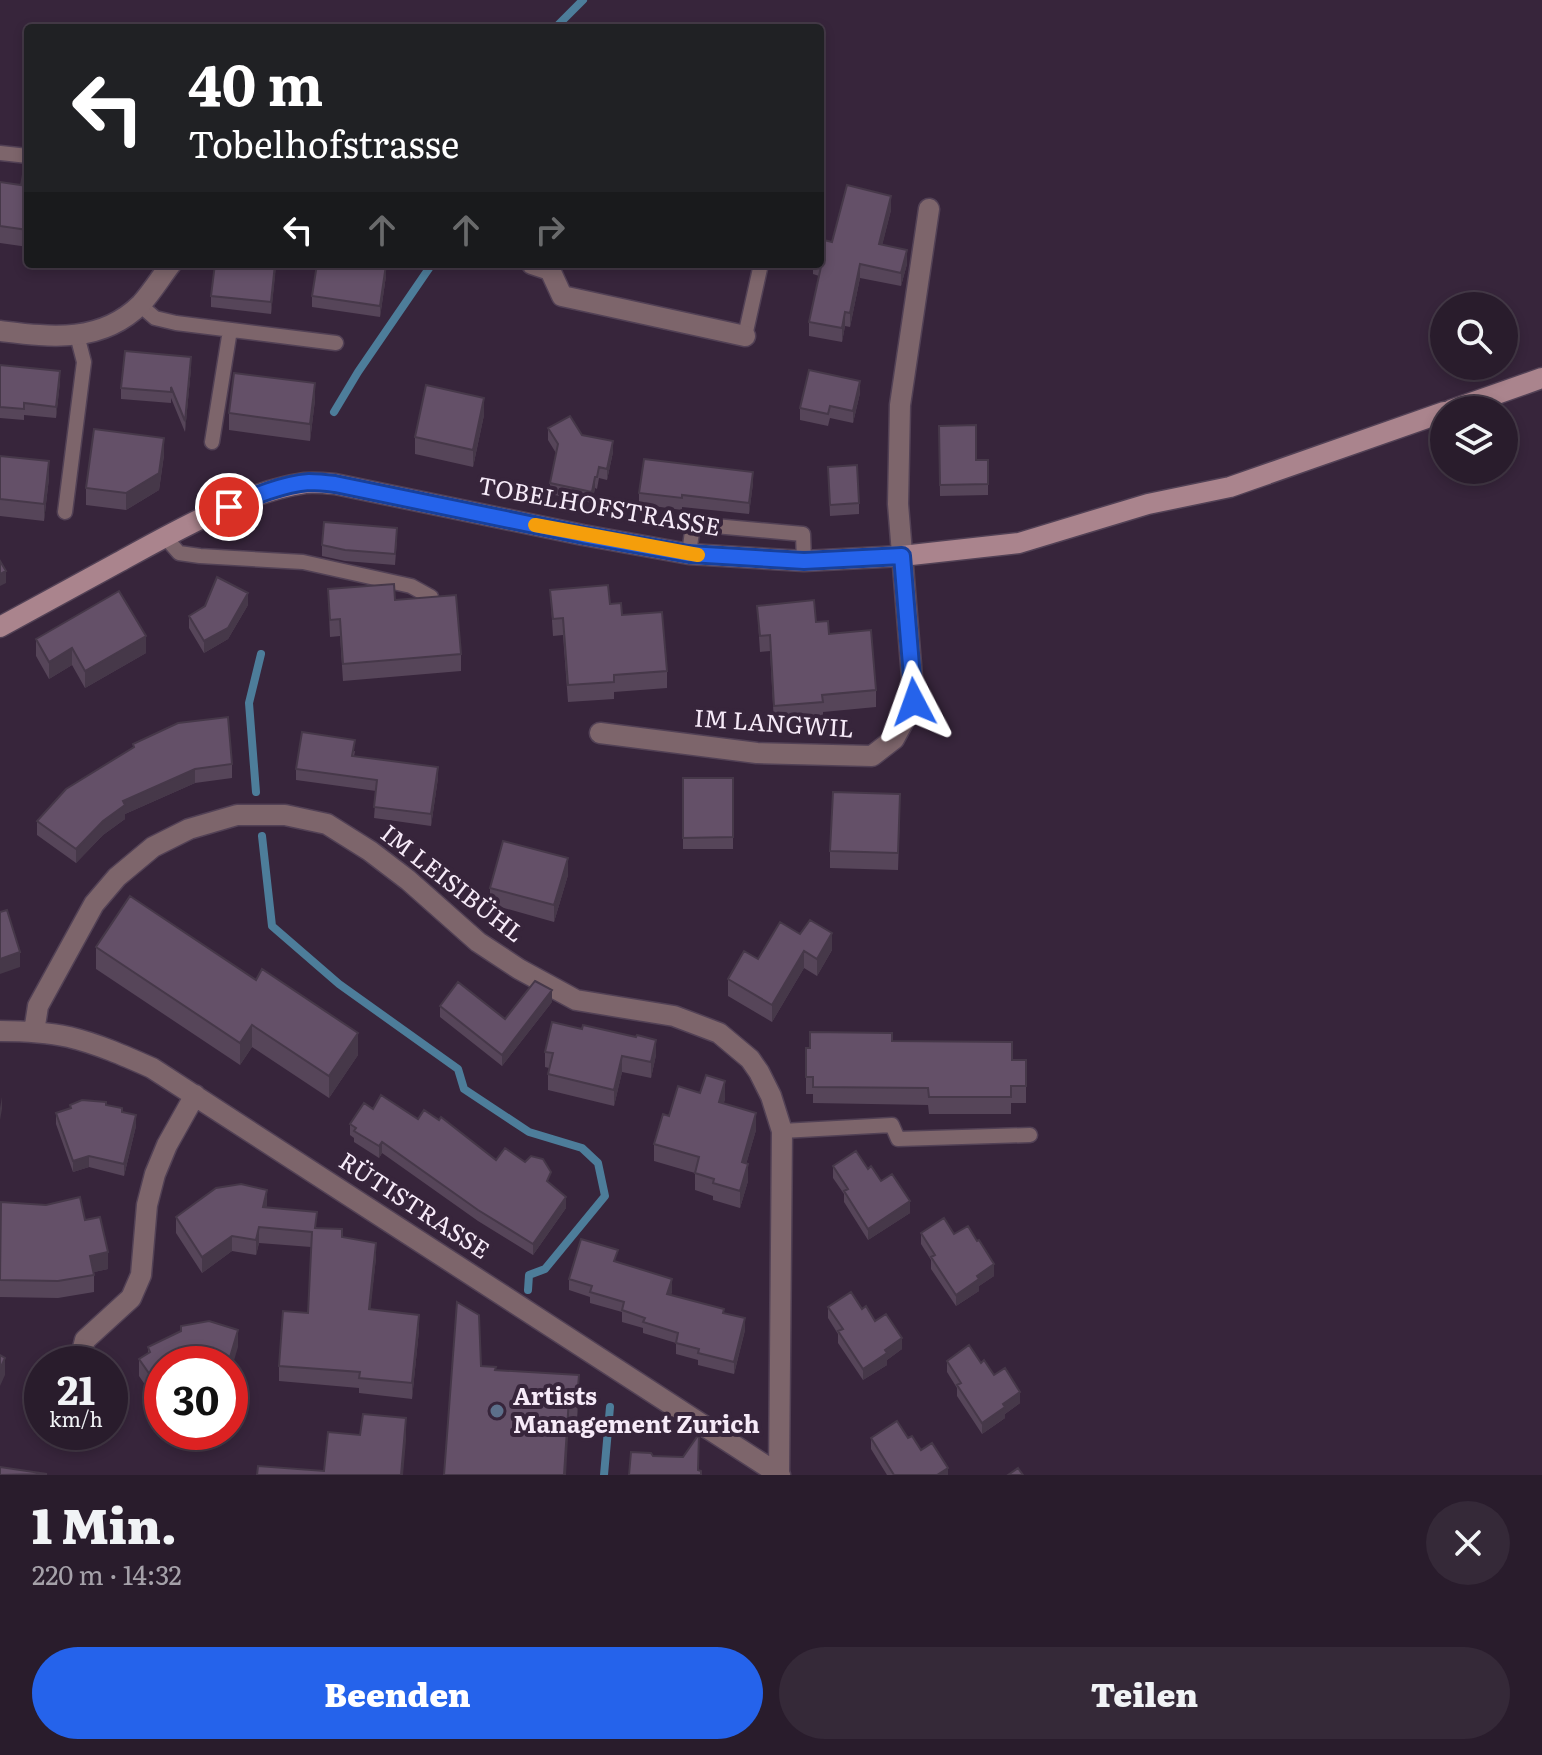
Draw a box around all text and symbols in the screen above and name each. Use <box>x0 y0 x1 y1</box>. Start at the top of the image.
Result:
text: 40 m <box>188 40 323 123</box>
icon: left <box>56 56 160 160</box>
text: Tobelhofstrasse <box>188 116 459 169</box>
icon: left <box>276 208 320 252</box>
icon: ahead <box>360 208 404 252</box>
icon: ahead <box>444 208 488 252</box>
icon: right <box>528 208 572 252</box>
map controls <box>1430 292 1518 484</box>
button: search <box>1430 292 1518 380</box>
button: layers <box>1430 396 1518 484</box>
street label: TOBELHOFSTRASSE <box>475 466 723 543</box>
pin <box>195 473 263 541</box>
icon: arrive <box>207 485 251 529</box>
position arrow <box>872 660 956 744</box>
street label: IM LANGWIL <box>693 698 855 745</box>
street label: IM LEISIBÜHL <box>374 815 533 949</box>
street label: RÜTISTRASSE <box>333 1142 498 1266</box>
speed limit sign: 30 <box>144 1346 248 1450</box>
text: 21 <box>57 1358 95 1417</box>
place label: Artists Management Zurich <box>513 1377 760 1440</box>
marker: Artists Management Zurich <box>488 1402 506 1420</box>
text: km/h <box>49 1403 103 1433</box>
text: 1 Min. <box>32 1488 177 1559</box>
button: close <box>1426 1501 1510 1585</box>
text: 220 m · 14:32 <box>32 1554 182 1593</box>
button: Beenden <box>32 1647 763 1739</box>
button: Teilen <box>779 1647 1510 1739</box>

